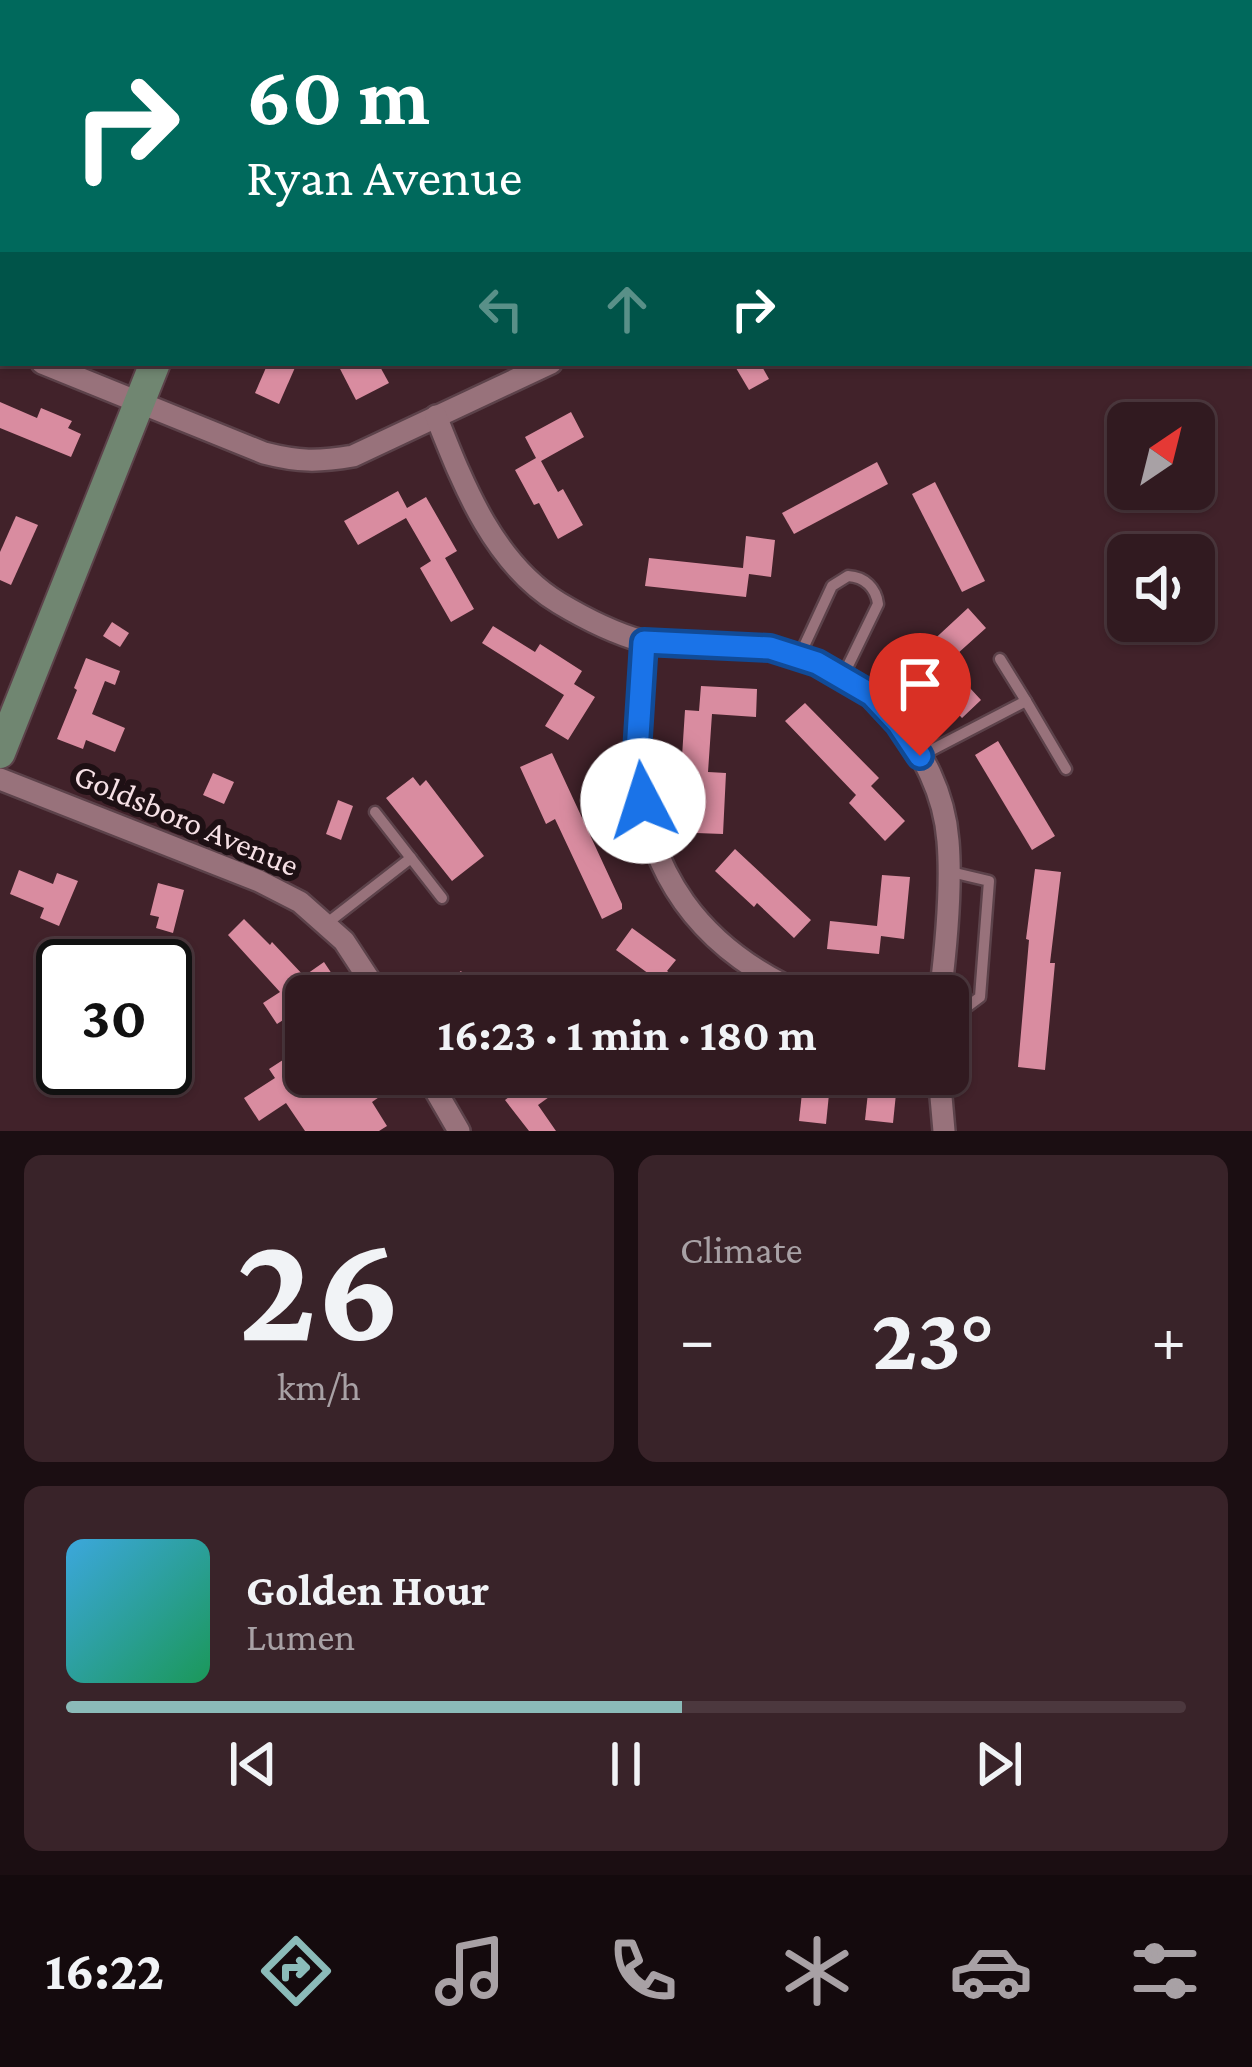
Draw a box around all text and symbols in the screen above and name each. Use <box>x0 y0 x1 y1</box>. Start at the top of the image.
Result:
icon: right <box>48 48 204 204</box>
text: 60 m <box>246 49 430 142</box>
text: Ryan Avenue <box>246 147 523 207</box>
icon: left <box>468 276 534 342</box>
icon: ahead <box>594 276 660 342</box>
icon: right <box>720 276 786 342</box>
north arrow <box>1107 402 1215 510</box>
map controls <box>1107 402 1215 642</box>
button: sound <box>1107 534 1215 642</box>
pin <box>869 633 971 756</box>
icon: arrive <box>887 651 953 717</box>
position arrow <box>580 738 706 864</box>
street label: Goldsboro Avenue <box>69 756 305 883</box>
speed limit sign: 30 <box>36 939 192 1095</box>
text: 16:23 · 1 min · 180 m <box>437 1010 817 1060</box>
text: 26 <box>237 1200 401 1374</box>
text: Climate <box>680 1228 803 1271</box>
text: 23° <box>871 1288 995 1388</box>
text: − <box>680 1302 715 1375</box>
text: + <box>1151 1302 1186 1375</box>
text: km/h <box>277 1365 361 1408</box>
text: Golden Hour <box>246 1565 489 1615</box>
text: Lumen <box>246 1615 355 1658</box>
icon: previous <box>220 1731 286 1797</box>
icon: pause <box>593 1731 659 1797</box>
icon: next <box>966 1731 1032 1797</box>
icon: directions <box>254 1929 338 2013</box>
icon: music <box>428 1929 512 2013</box>
icon: phone <box>601 1929 685 2013</box>
icon: climate <box>775 1929 859 2013</box>
icon: car <box>949 1929 1033 2013</box>
icon: filters <box>1123 1929 1207 2013</box>
text: 16:22 <box>45 1941 164 2001</box>

